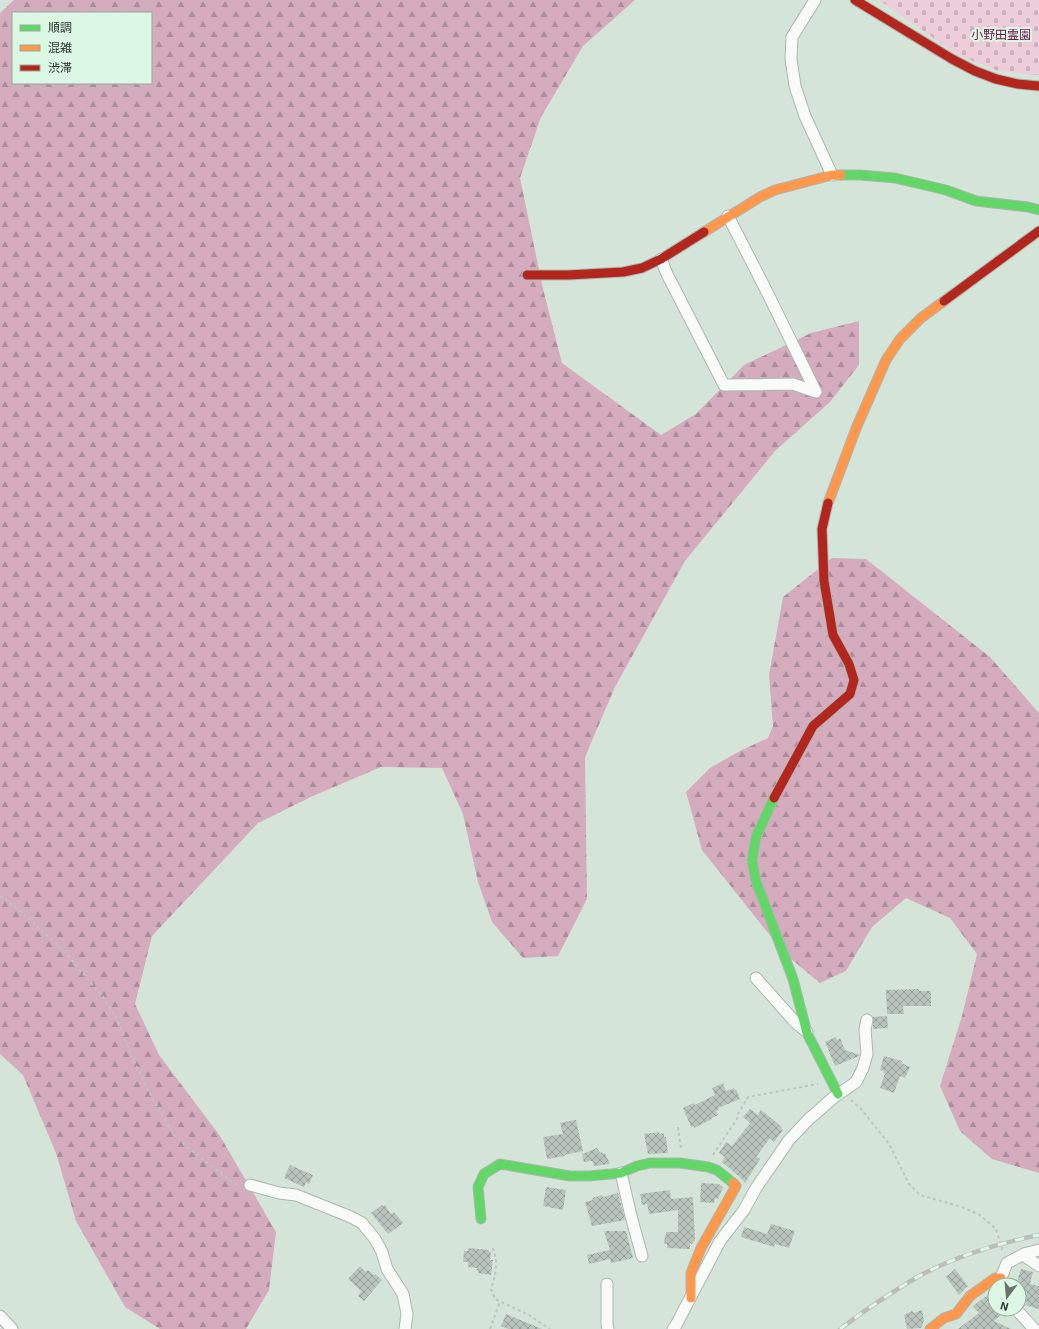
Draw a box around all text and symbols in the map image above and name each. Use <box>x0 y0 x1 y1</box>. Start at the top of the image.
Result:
legend <box>12 12 152 84</box>
text: 順調 <box>48 20 72 34</box>
park label: 小野田霊園 <box>971 27 1031 41</box>
text: 混雑 <box>48 40 72 54</box>
text: 渋滞 <box>48 60 72 74</box>
north arrow <box>987 1277 1027 1317</box>
text: N <box>998 1300 1010 1314</box>

